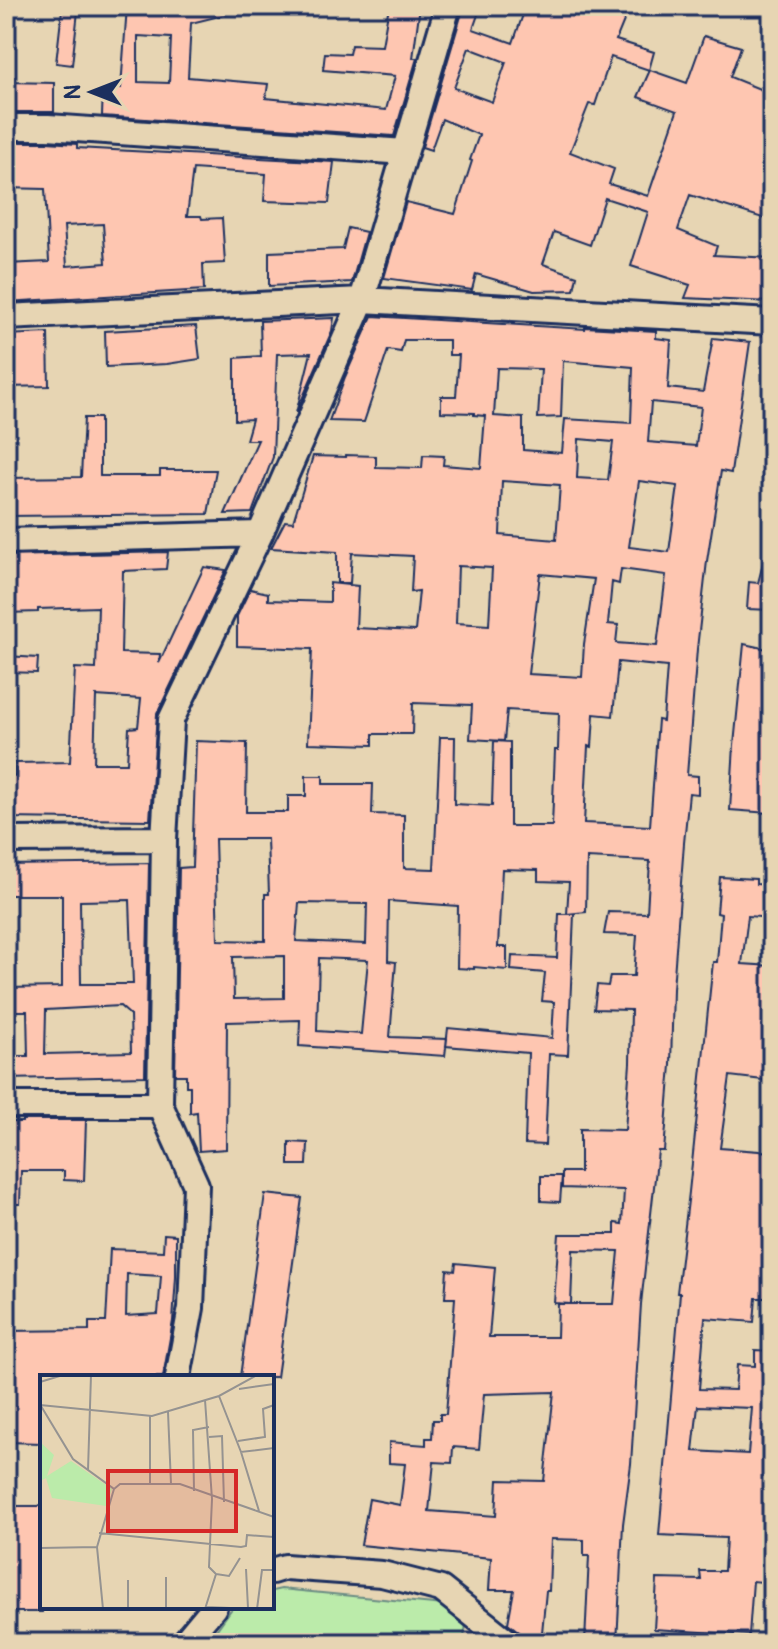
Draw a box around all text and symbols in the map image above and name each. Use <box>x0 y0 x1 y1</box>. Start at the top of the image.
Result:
north arrow <box>52 52 132 132</box>
text: N <box>59 84 87 99</box>
inset map <box>40 1375 274 1609</box>

